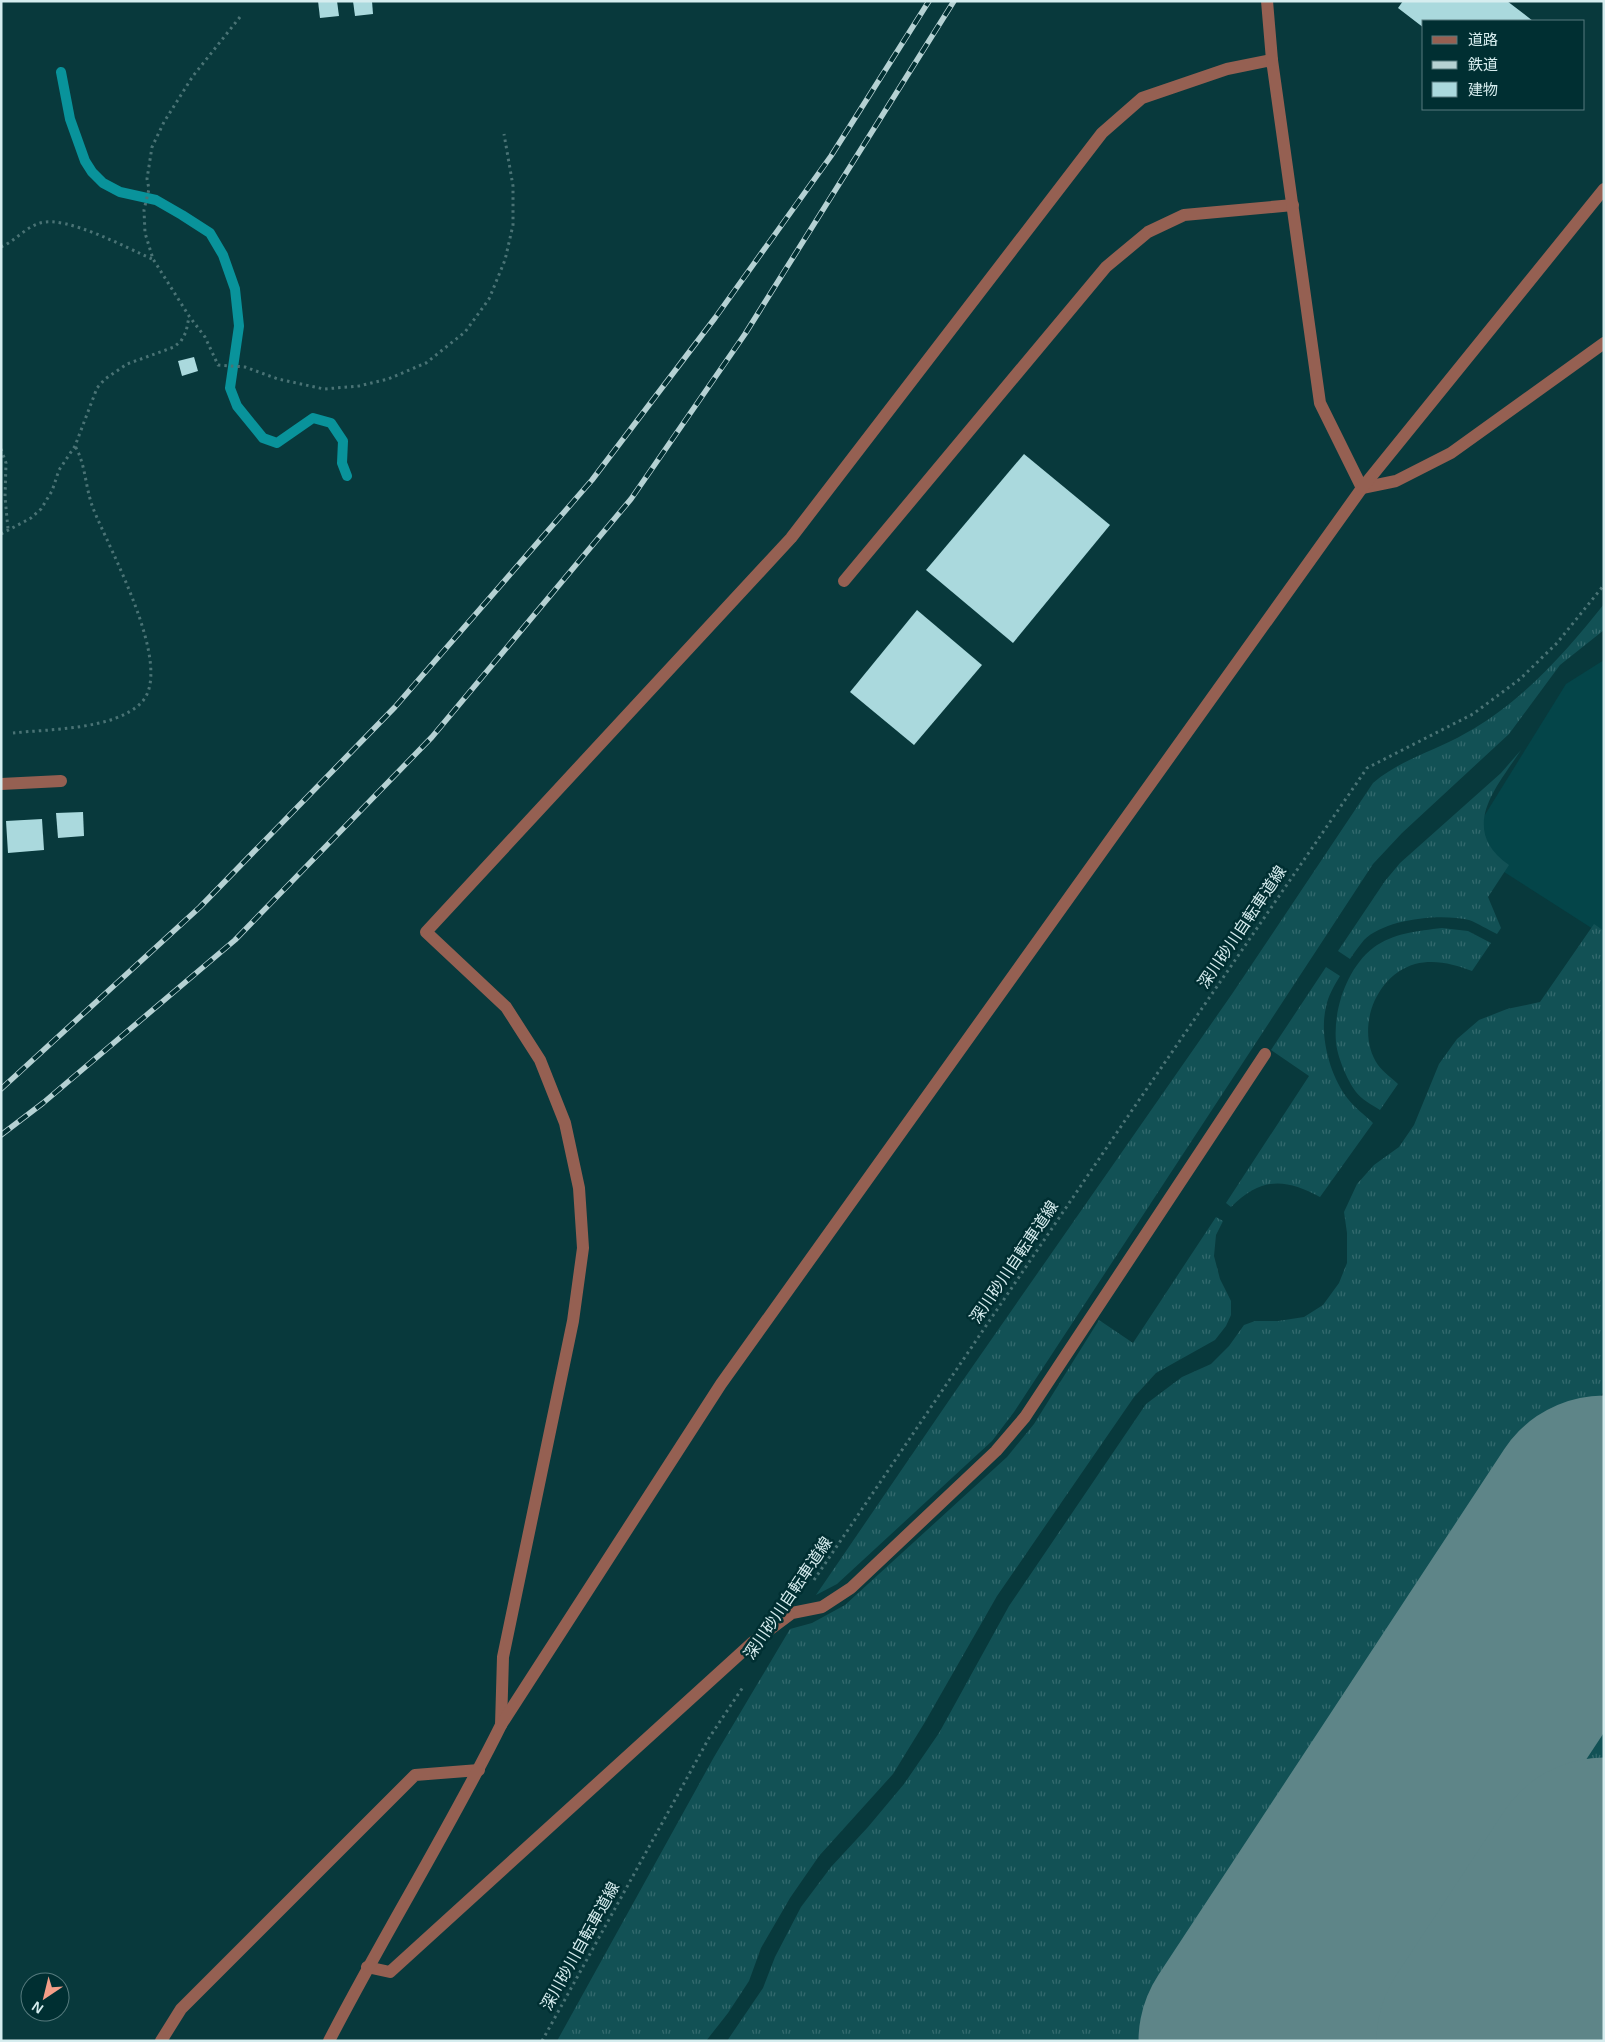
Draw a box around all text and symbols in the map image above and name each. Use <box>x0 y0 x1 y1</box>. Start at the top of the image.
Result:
legend <box>1422 20 1585 110</box>
text: 道路 <box>1468 31 1498 48</box>
text: 鉄道 <box>1468 56 1498 73</box>
text: 建物 <box>1468 81 1498 98</box>
street label: 深川砂川自転車道線 <box>1195 863 1289 991</box>
street label: 深川砂川自転車道線 <box>967 1198 1061 1326</box>
street label: 深川砂川自転車道線 <box>741 1534 835 1662</box>
street label: 深川砂川自転車道線 <box>538 1879 622 2013</box>
north arrow <box>20 1972 70 2022</box>
text: N <box>29 1998 46 2017</box>

